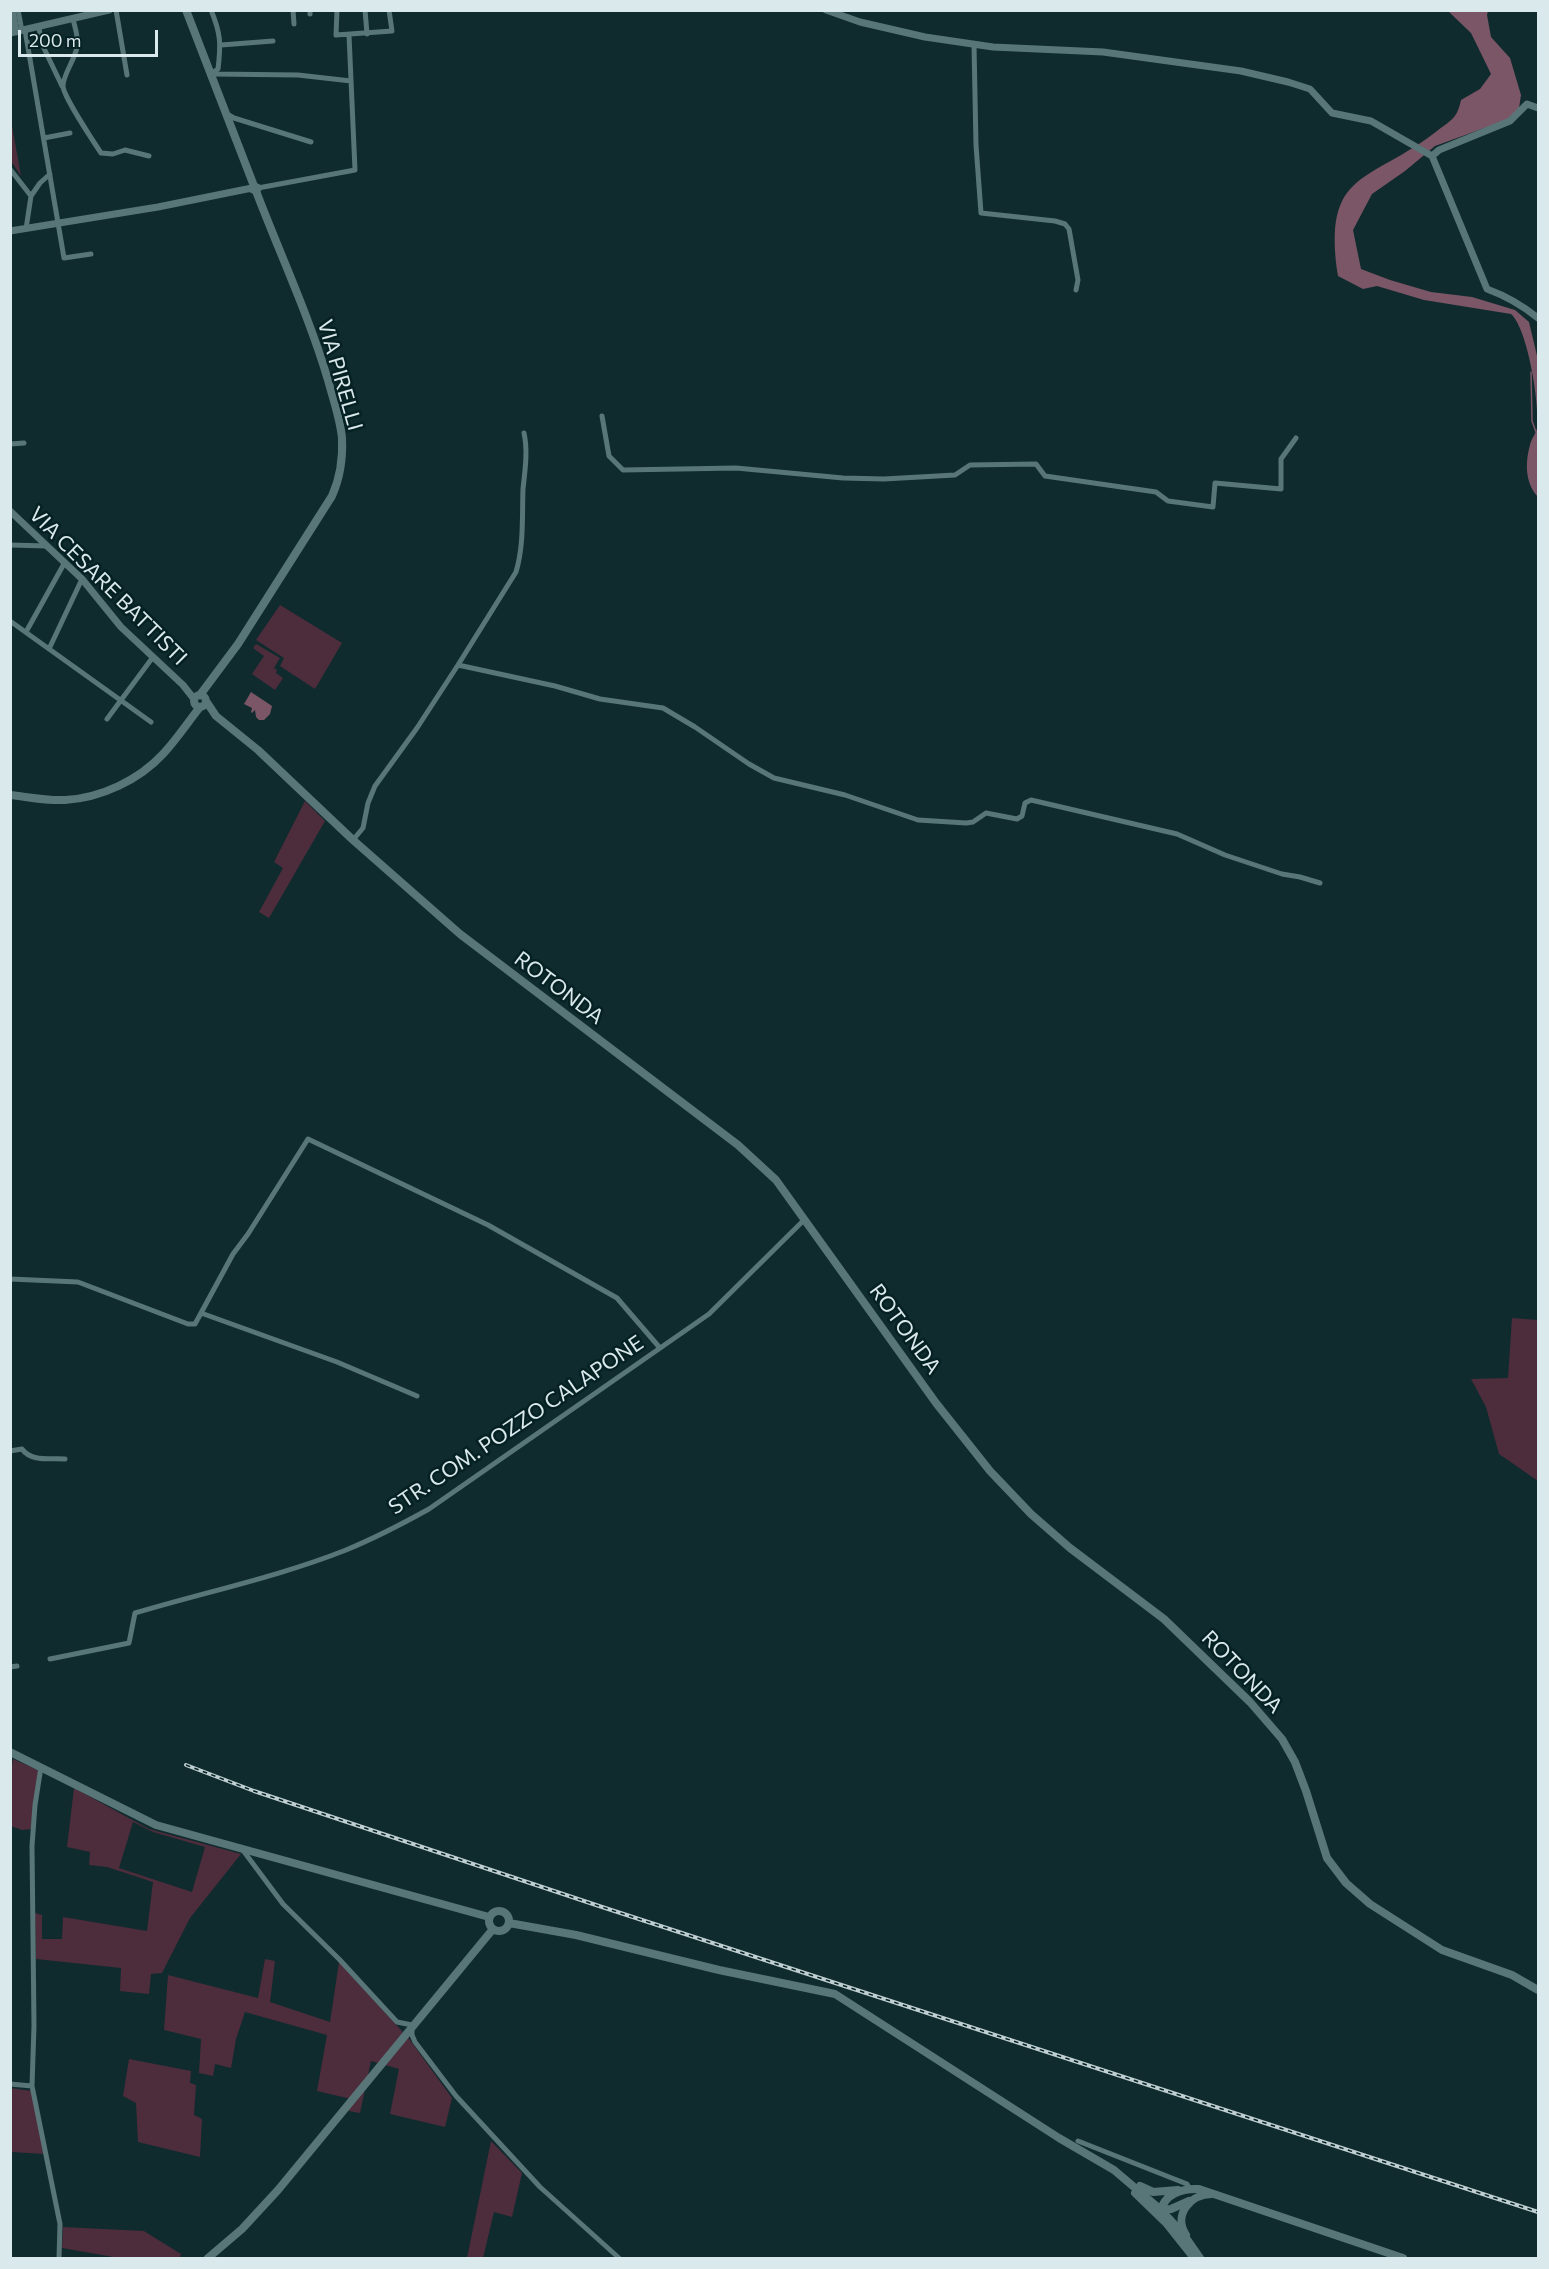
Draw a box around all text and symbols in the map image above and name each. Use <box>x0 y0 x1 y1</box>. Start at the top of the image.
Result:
scale bar <box>21 18 160 56</box>
text: 200 m <box>29 29 82 51</box>
street label: VIA PIRELLI <box>312 317 368 433</box>
street label: VIA CESARE BATTISTI <box>24 502 192 670</box>
street label: ROTONDA <box>509 946 609 1030</box>
street label: ROTONDA <box>864 1279 946 1379</box>
street label: STR. COM. POZZO CALAPONE <box>384 1330 648 1520</box>
street label: ROTONDA <box>1196 1625 1288 1719</box>

